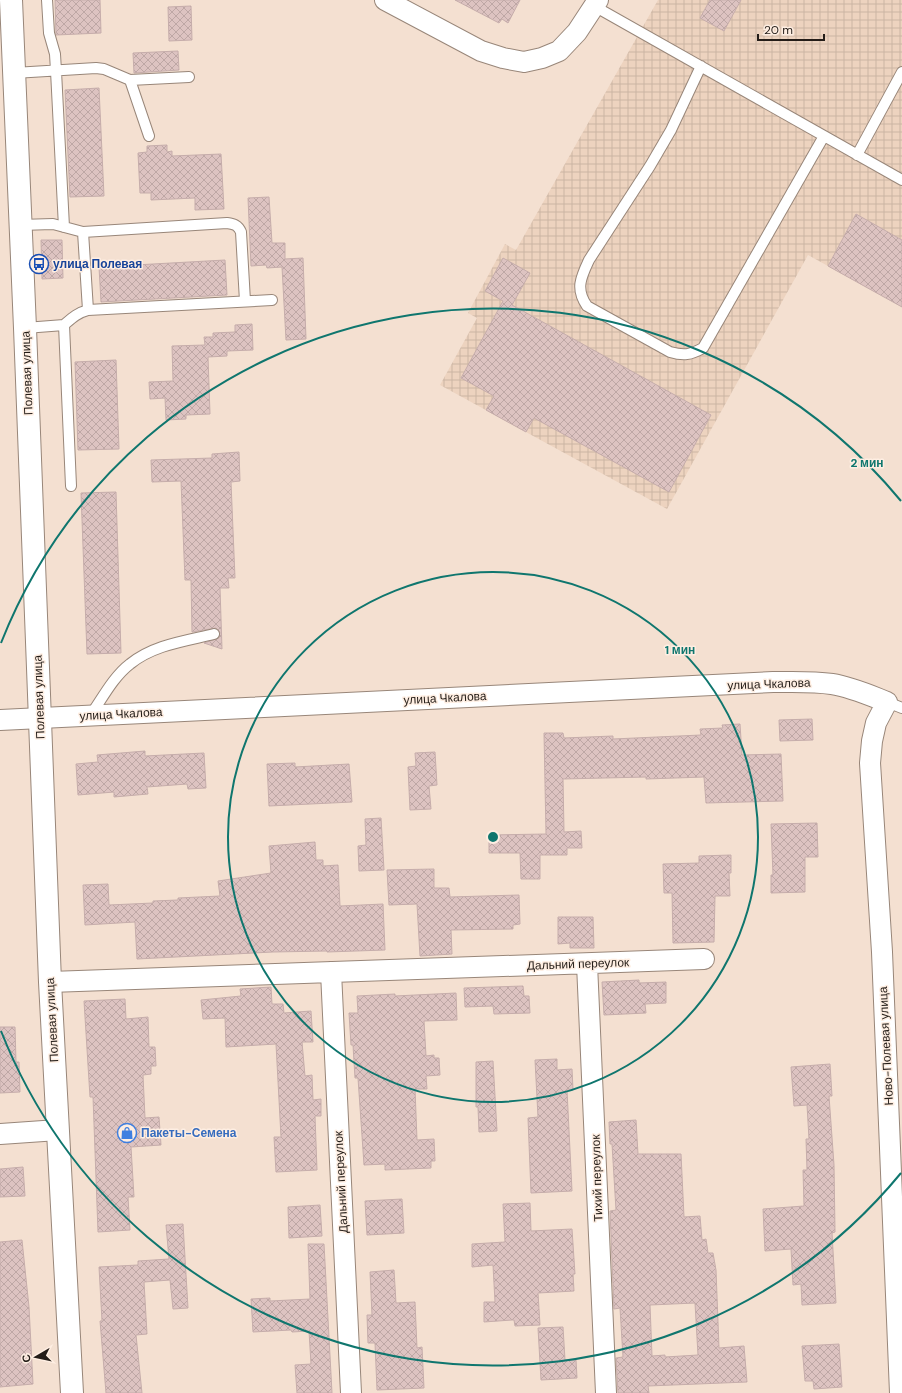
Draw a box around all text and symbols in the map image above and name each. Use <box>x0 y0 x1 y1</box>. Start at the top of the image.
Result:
scale bar <box>758 16 824 42</box>
text: 20 m <box>764 22 793 38</box>
bus stop icon: улица Полевая <box>28 253 50 275</box>
place label: улица Полевая <box>53 256 142 272</box>
street label: Полевая улица <box>18 330 36 415</box>
text: 2 мин <box>850 455 884 471</box>
text: 1 мин <box>665 642 695 658</box>
street label: Полевая улица <box>30 654 48 739</box>
street label: улица Чкалова <box>727 675 811 693</box>
street label: улица Чкалова <box>403 688 487 708</box>
street label: улица Чкалова <box>79 704 163 724</box>
centre of rings <box>486 830 500 844</box>
street label: Дальний переулок <box>527 954 630 974</box>
street label: Полевая улица <box>42 977 62 1063</box>
street label: Ново-Полевая улица <box>875 986 897 1106</box>
shop icon: Пакеты-Семена <box>116 1122 138 1144</box>
place label: Пакеты-Семена <box>141 1125 237 1141</box>
street label: Дальний переулок <box>330 1130 352 1234</box>
street label: Тихий переулок <box>587 1133 607 1222</box>
north arrow <box>16 1337 56 1377</box>
text: С <box>19 1353 34 1364</box>

